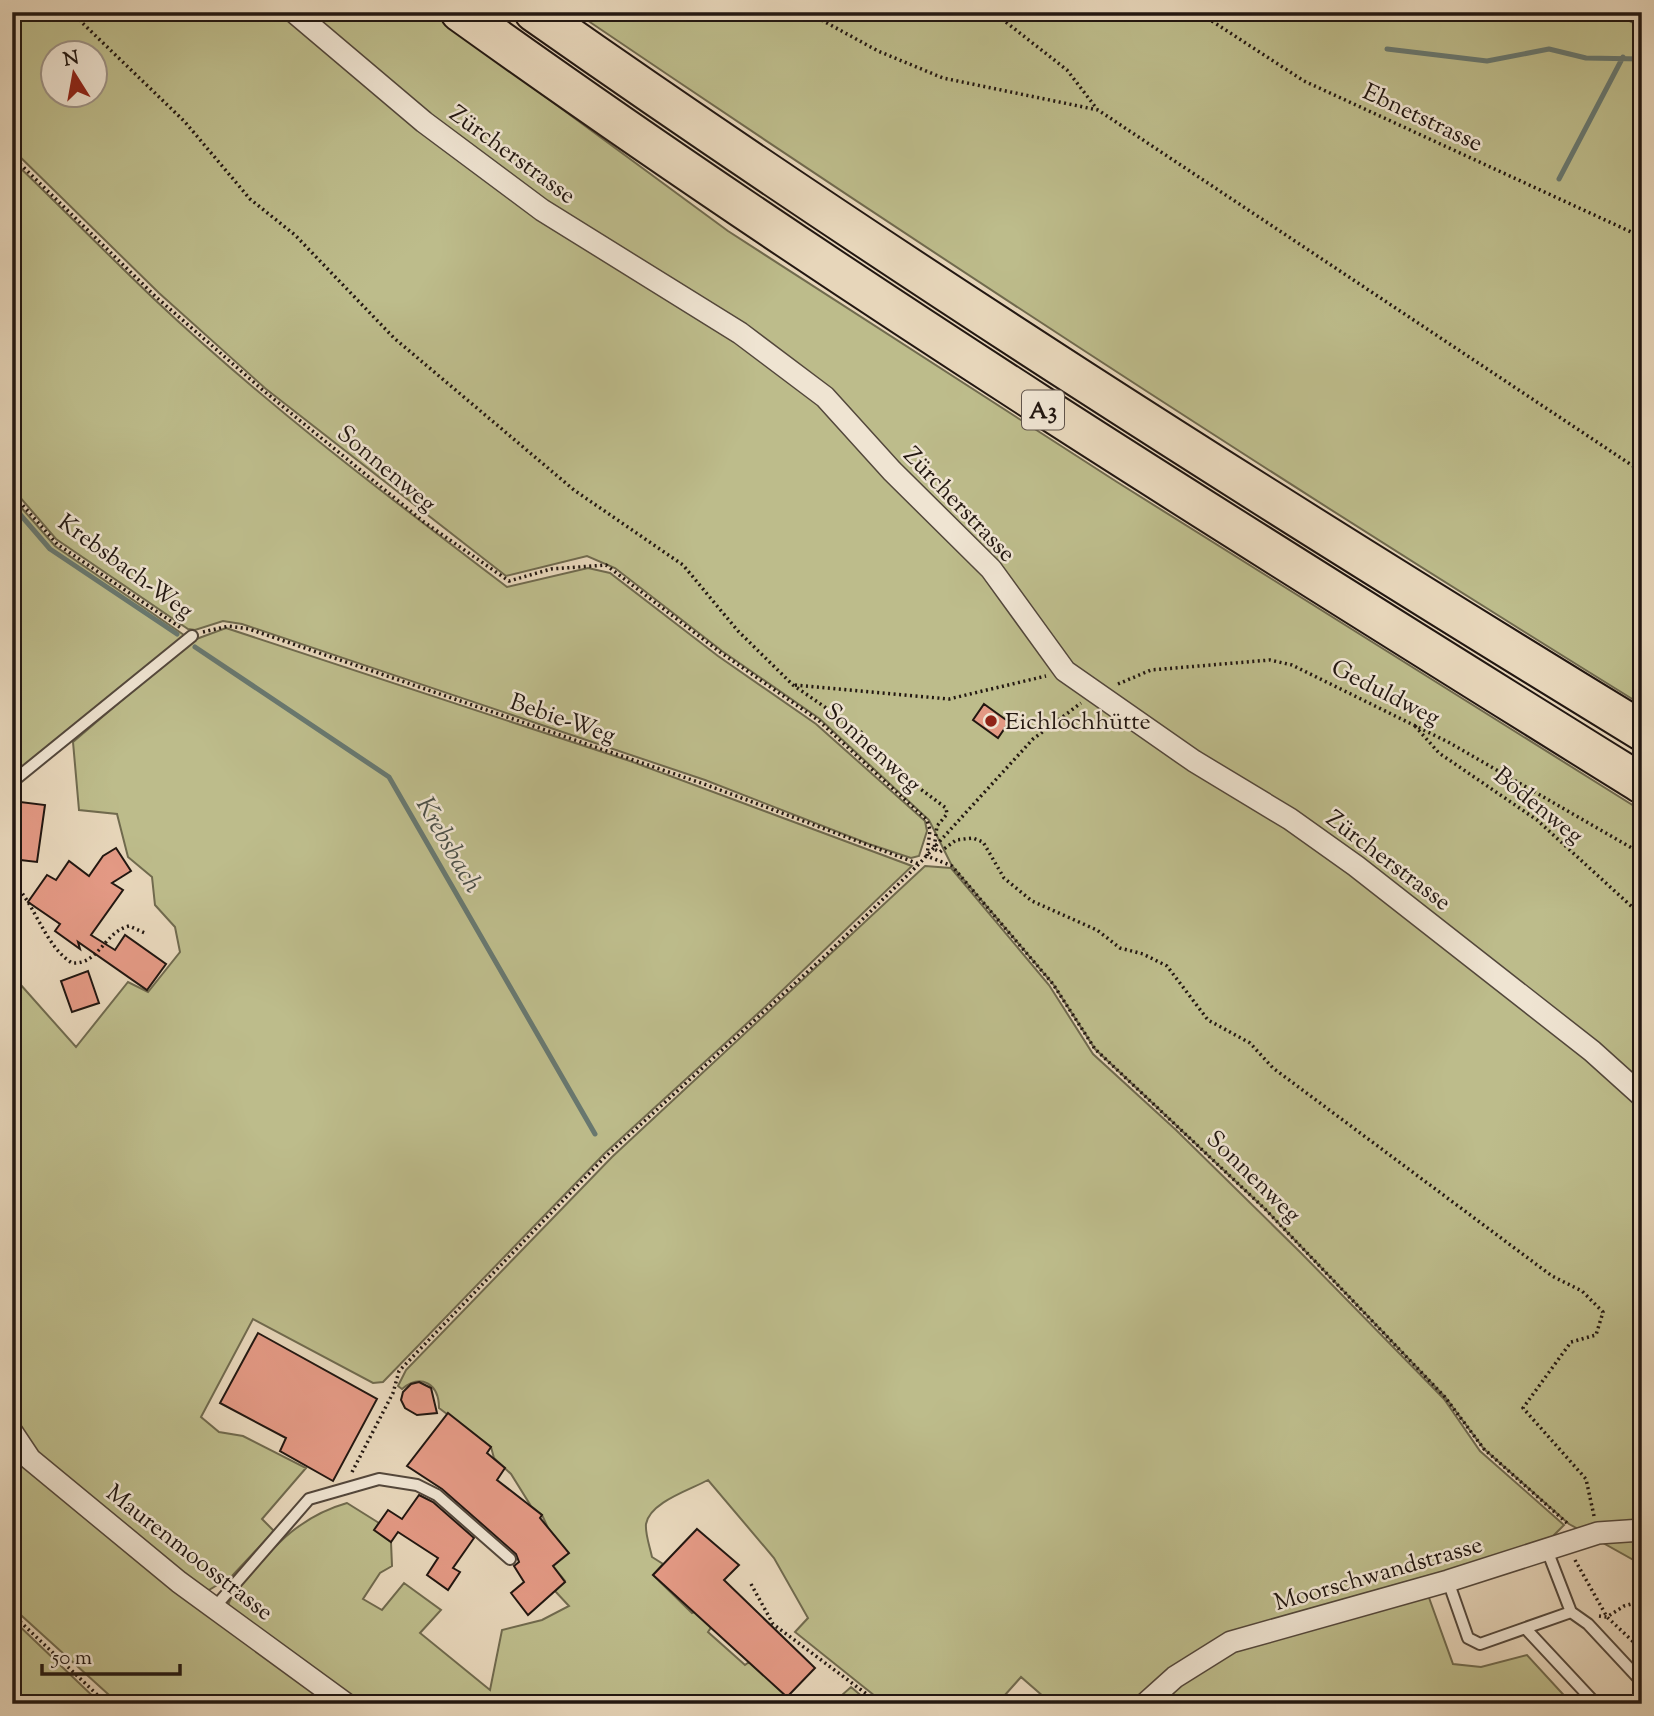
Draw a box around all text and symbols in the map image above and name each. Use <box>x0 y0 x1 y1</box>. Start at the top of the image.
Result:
north arrow <box>38 38 108 108</box>
text: N <box>61 45 81 74</box>
street label: Ebnetstrasse <box>1357 76 1488 161</box>
street label: Zürcherstrasse <box>442 98 582 213</box>
road number: A3 <box>1022 390 1064 430</box>
street label: Sonnenweg <box>329 418 443 521</box>
street label: Zürcherstrasse <box>895 440 1022 571</box>
street label: Krebsbach-Weg <box>50 507 200 629</box>
street label: Geduldweg <box>1325 652 1446 736</box>
street label: Bebie-Weg <box>505 686 620 754</box>
street label: Sonnenweg <box>816 696 928 802</box>
place label: Eichlochhütte <box>1005 706 1151 740</box>
marker: Eichlochhütte <box>983 713 999 729</box>
street label: Bodenweg <box>1486 760 1590 853</box>
water label: Krebsbach <box>406 791 490 900</box>
street label: Zürcherstrasse <box>1318 803 1457 920</box>
street label: Sonnenweg <box>1198 1123 1308 1232</box>
street label: Maurenmoosstrasse <box>98 1477 280 1630</box>
street label: Moorschwandstrasse <box>1270 1529 1487 1621</box>
scale bar <box>42 1632 180 1676</box>
text: 50 m <box>51 1644 92 1674</box>

